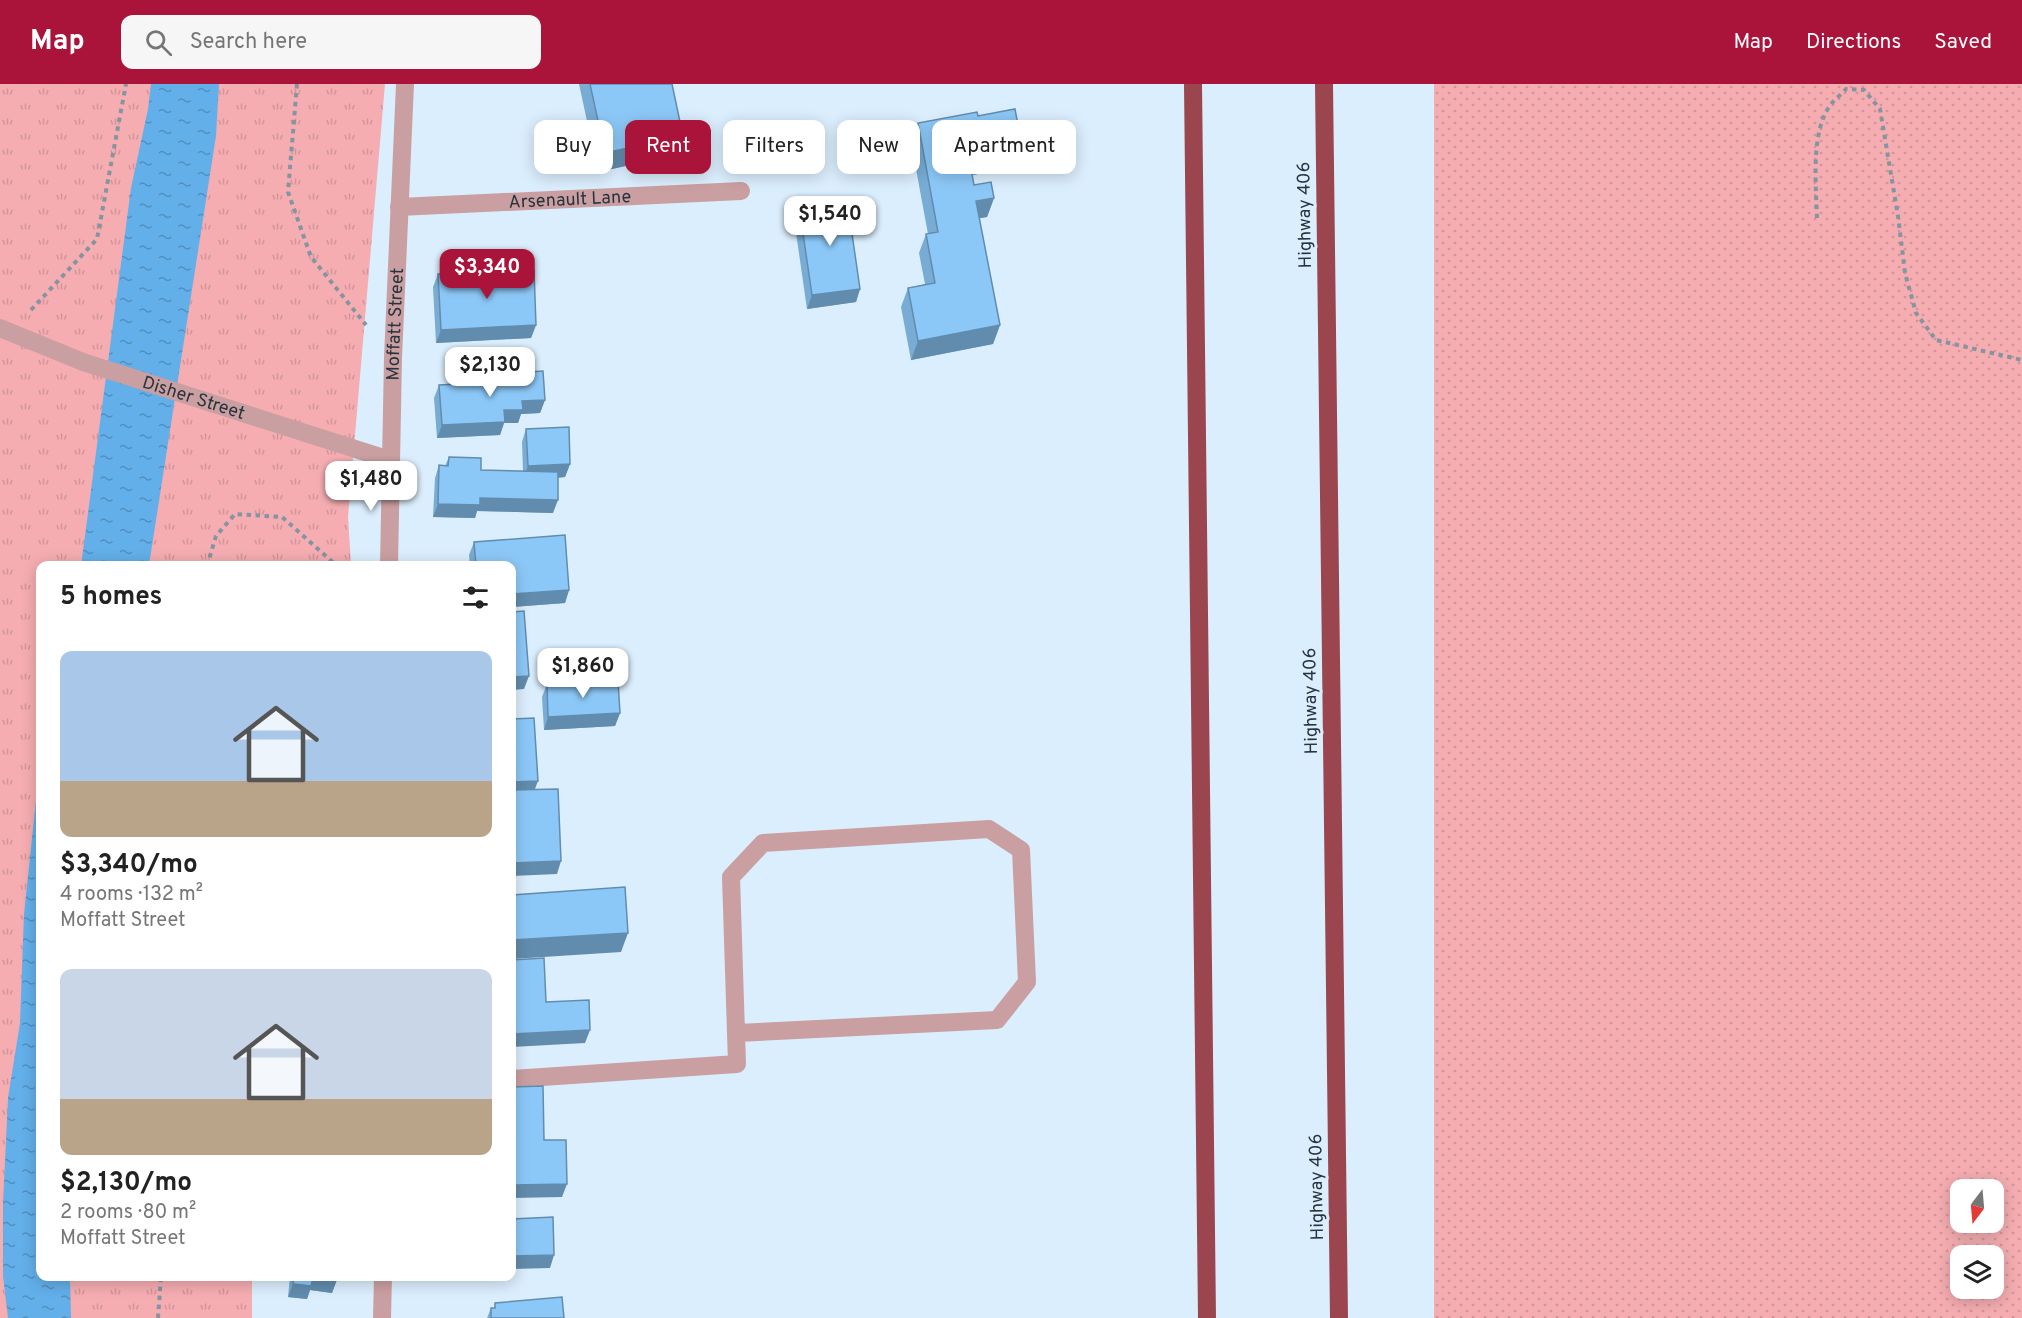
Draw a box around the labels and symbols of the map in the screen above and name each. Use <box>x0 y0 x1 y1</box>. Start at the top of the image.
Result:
street label: Highway 406 <box>1293 161 1318 268</box>
street label: Arsenault Lane <box>508 186 632 215</box>
pin: $1,540 <box>781 196 879 247</box>
pin: $3,340 <box>438 249 536 300</box>
street label: Moffatt Street <box>383 267 410 381</box>
pin: $2,130 <box>441 347 539 398</box>
street label: Disher Street <box>139 372 248 426</box>
pin: $1,480 <box>322 461 420 512</box>
street label: Highway 406 <box>1299 647 1324 754</box>
pin: $1,860 <box>534 648 632 699</box>
street label: Highway 406 <box>1305 1133 1330 1240</box>
north arrow <box>1950 1179 2004 1233</box>

